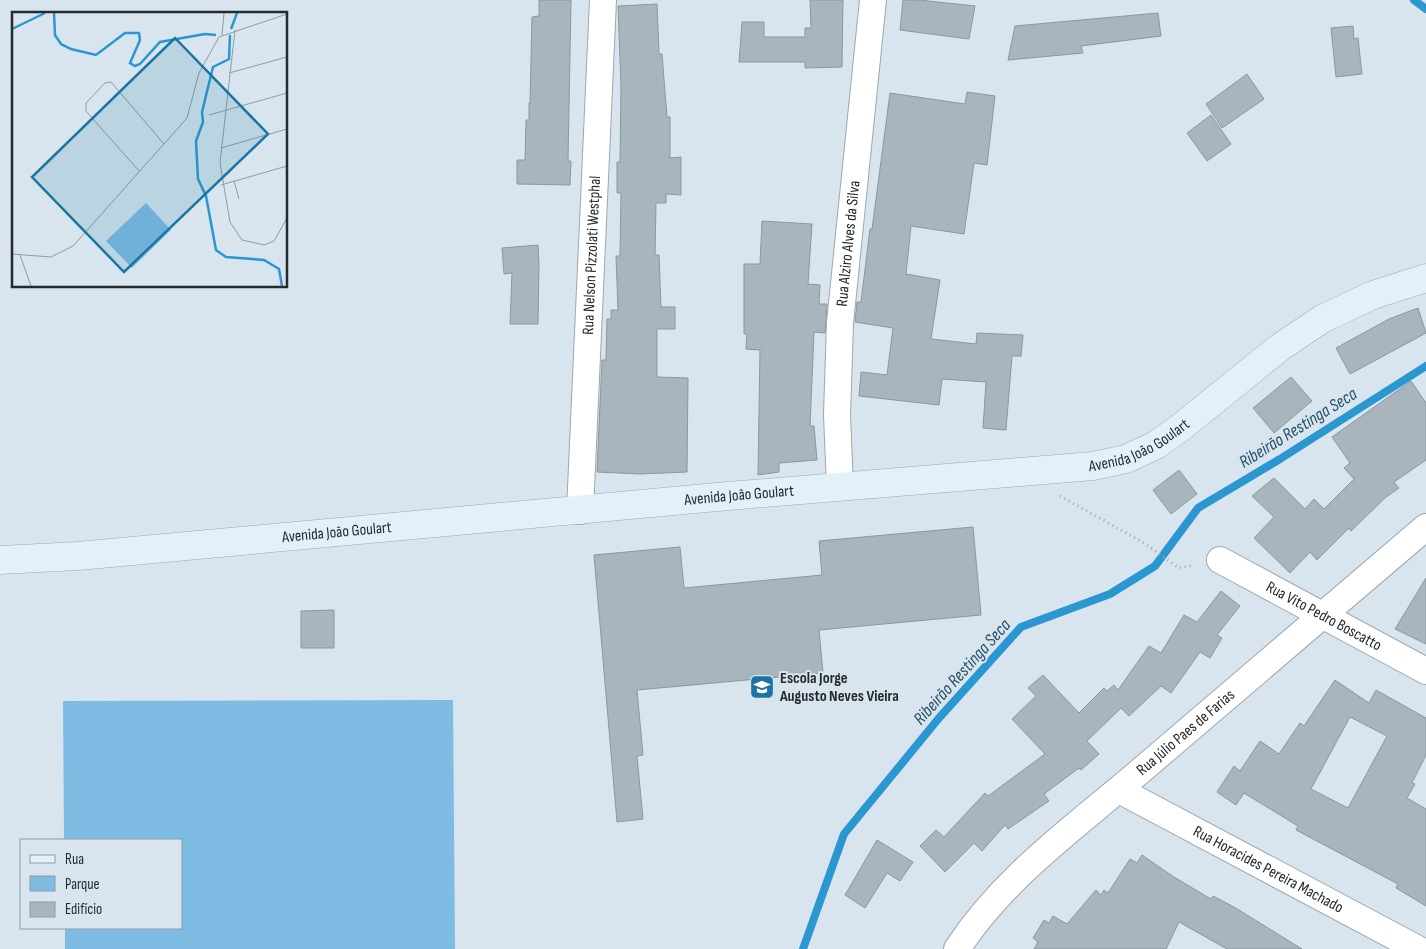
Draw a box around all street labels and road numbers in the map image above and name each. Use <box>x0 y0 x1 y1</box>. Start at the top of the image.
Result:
street label: Rua Nelson Pizzolati Westphal <box>578 175 605 335</box>
street label: Rua Alziro Alves da Silva <box>832 180 864 307</box>
street label: Avenida João Goulart <box>1087 415 1194 476</box>
street label: Avenida João Goulart <box>682 481 795 510</box>
street label: Avenida João Goulart <box>280 518 392 547</box>
street label: Rua Vito Pedro Boscatto <box>1263 577 1385 655</box>
street label: Rua Júlio Paes de Farias <box>1133 685 1239 780</box>
street label: Rua Horacides Pereira Machado <box>1190 822 1347 917</box>

